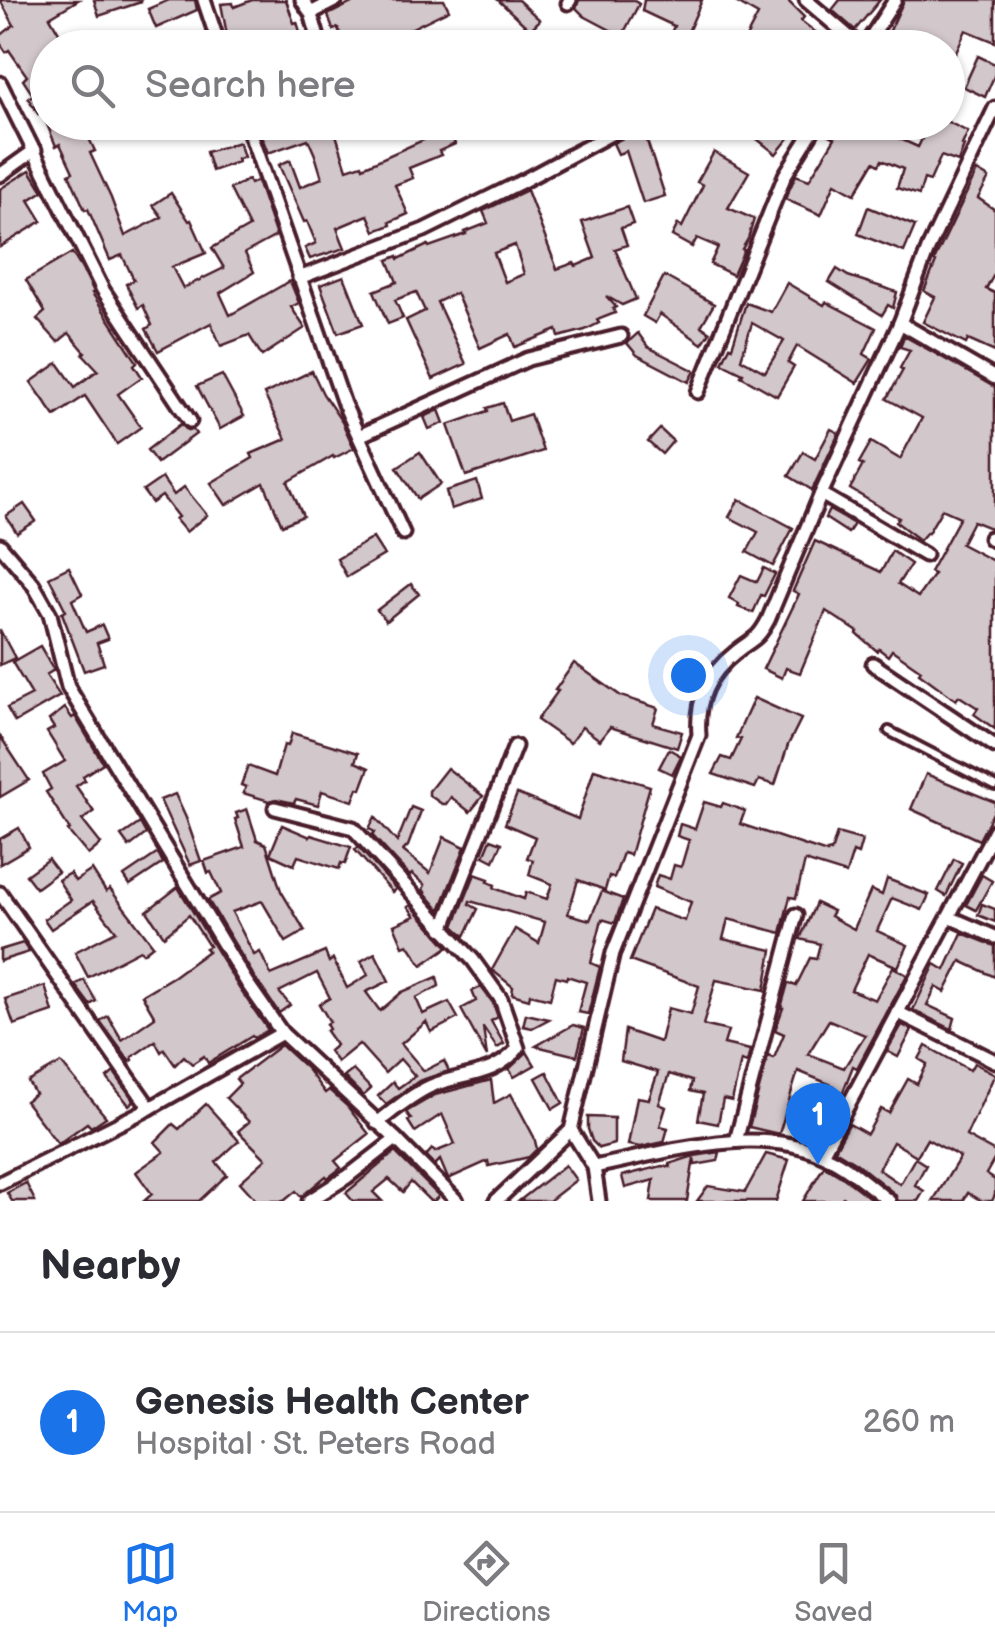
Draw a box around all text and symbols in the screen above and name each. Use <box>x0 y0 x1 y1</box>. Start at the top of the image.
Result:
search box <box>30 30 965 140</box>
icon: search <box>65 58 120 113</box>
text: Search here <box>145 63 356 108</box>
your location <box>663 650 714 701</box>
pin: 1 <box>786 1082 850 1165</box>
text: Nearby <box>40 1241 180 1292</box>
text: Genesis Health Center <box>135 1380 529 1425</box>
text: 1 <box>66 1403 79 1442</box>
text: 260 m <box>863 1403 955 1442</box>
text: Hospital · St. Peters Road <box>135 1425 496 1464</box>
tab: Map <box>122 1536 178 1629</box>
tab: Directions <box>422 1536 551 1629</box>
tab: Saved <box>795 1536 873 1629</box>

